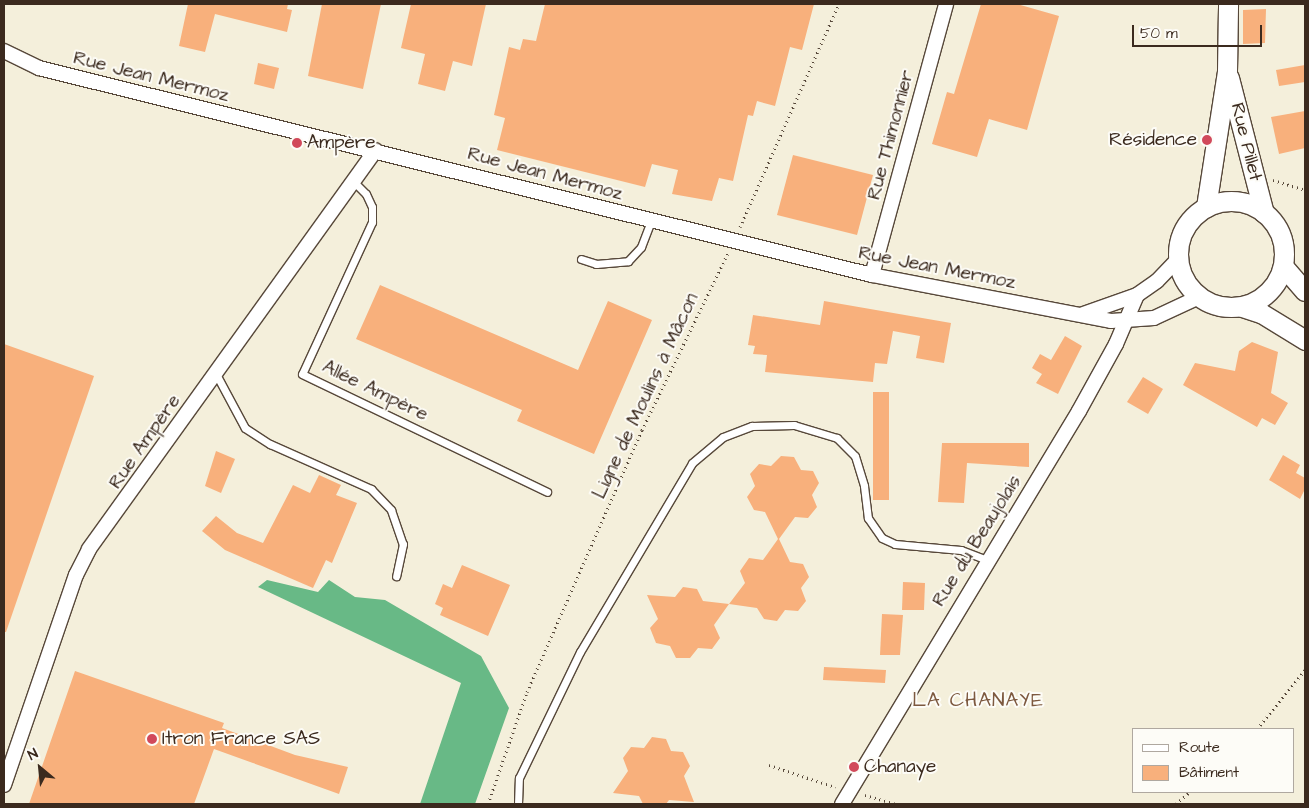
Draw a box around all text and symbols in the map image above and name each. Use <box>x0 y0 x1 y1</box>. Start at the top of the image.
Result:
scale bar <box>1134 15 1264 47</box>
text: 50 m <box>1140 23 1178 44</box>
street label: Rue Jean Mermoz <box>71 47 231 107</box>
street label: Rue Thimonnier <box>863 68 919 202</box>
street label: Rue Pillet <box>1225 100 1267 184</box>
place label: Résidence <box>1109 129 1197 151</box>
place label: Ampère <box>307 132 376 154</box>
marker: Résidence <box>1201 134 1213 146</box>
marker: Ampère <box>291 137 303 149</box>
street label: Rue Jean Mermoz <box>465 142 625 206</box>
street label: Rue Jean Mermoz <box>857 242 1017 294</box>
street label: Ligne de Moulins à Mâcon <box>588 290 704 502</box>
street label: Allée Ampère <box>318 356 432 426</box>
street label: Rue Ampère <box>104 391 186 493</box>
street label: Rue du Beaujolais <box>928 471 1026 611</box>
district label: LA CHANAYE <box>911 688 1045 712</box>
place label: Itron France SAS <box>162 728 320 750</box>
legend <box>1132 728 1294 793</box>
marker: Itron France SAS <box>146 733 158 745</box>
text: Route <box>1179 737 1220 758</box>
north arrow <box>15 743 65 793</box>
text: N <box>24 744 42 766</box>
place label: Chanaye <box>864 756 936 778</box>
marker: Chanaye <box>848 761 860 773</box>
text: Bâtiment <box>1179 762 1239 783</box>

